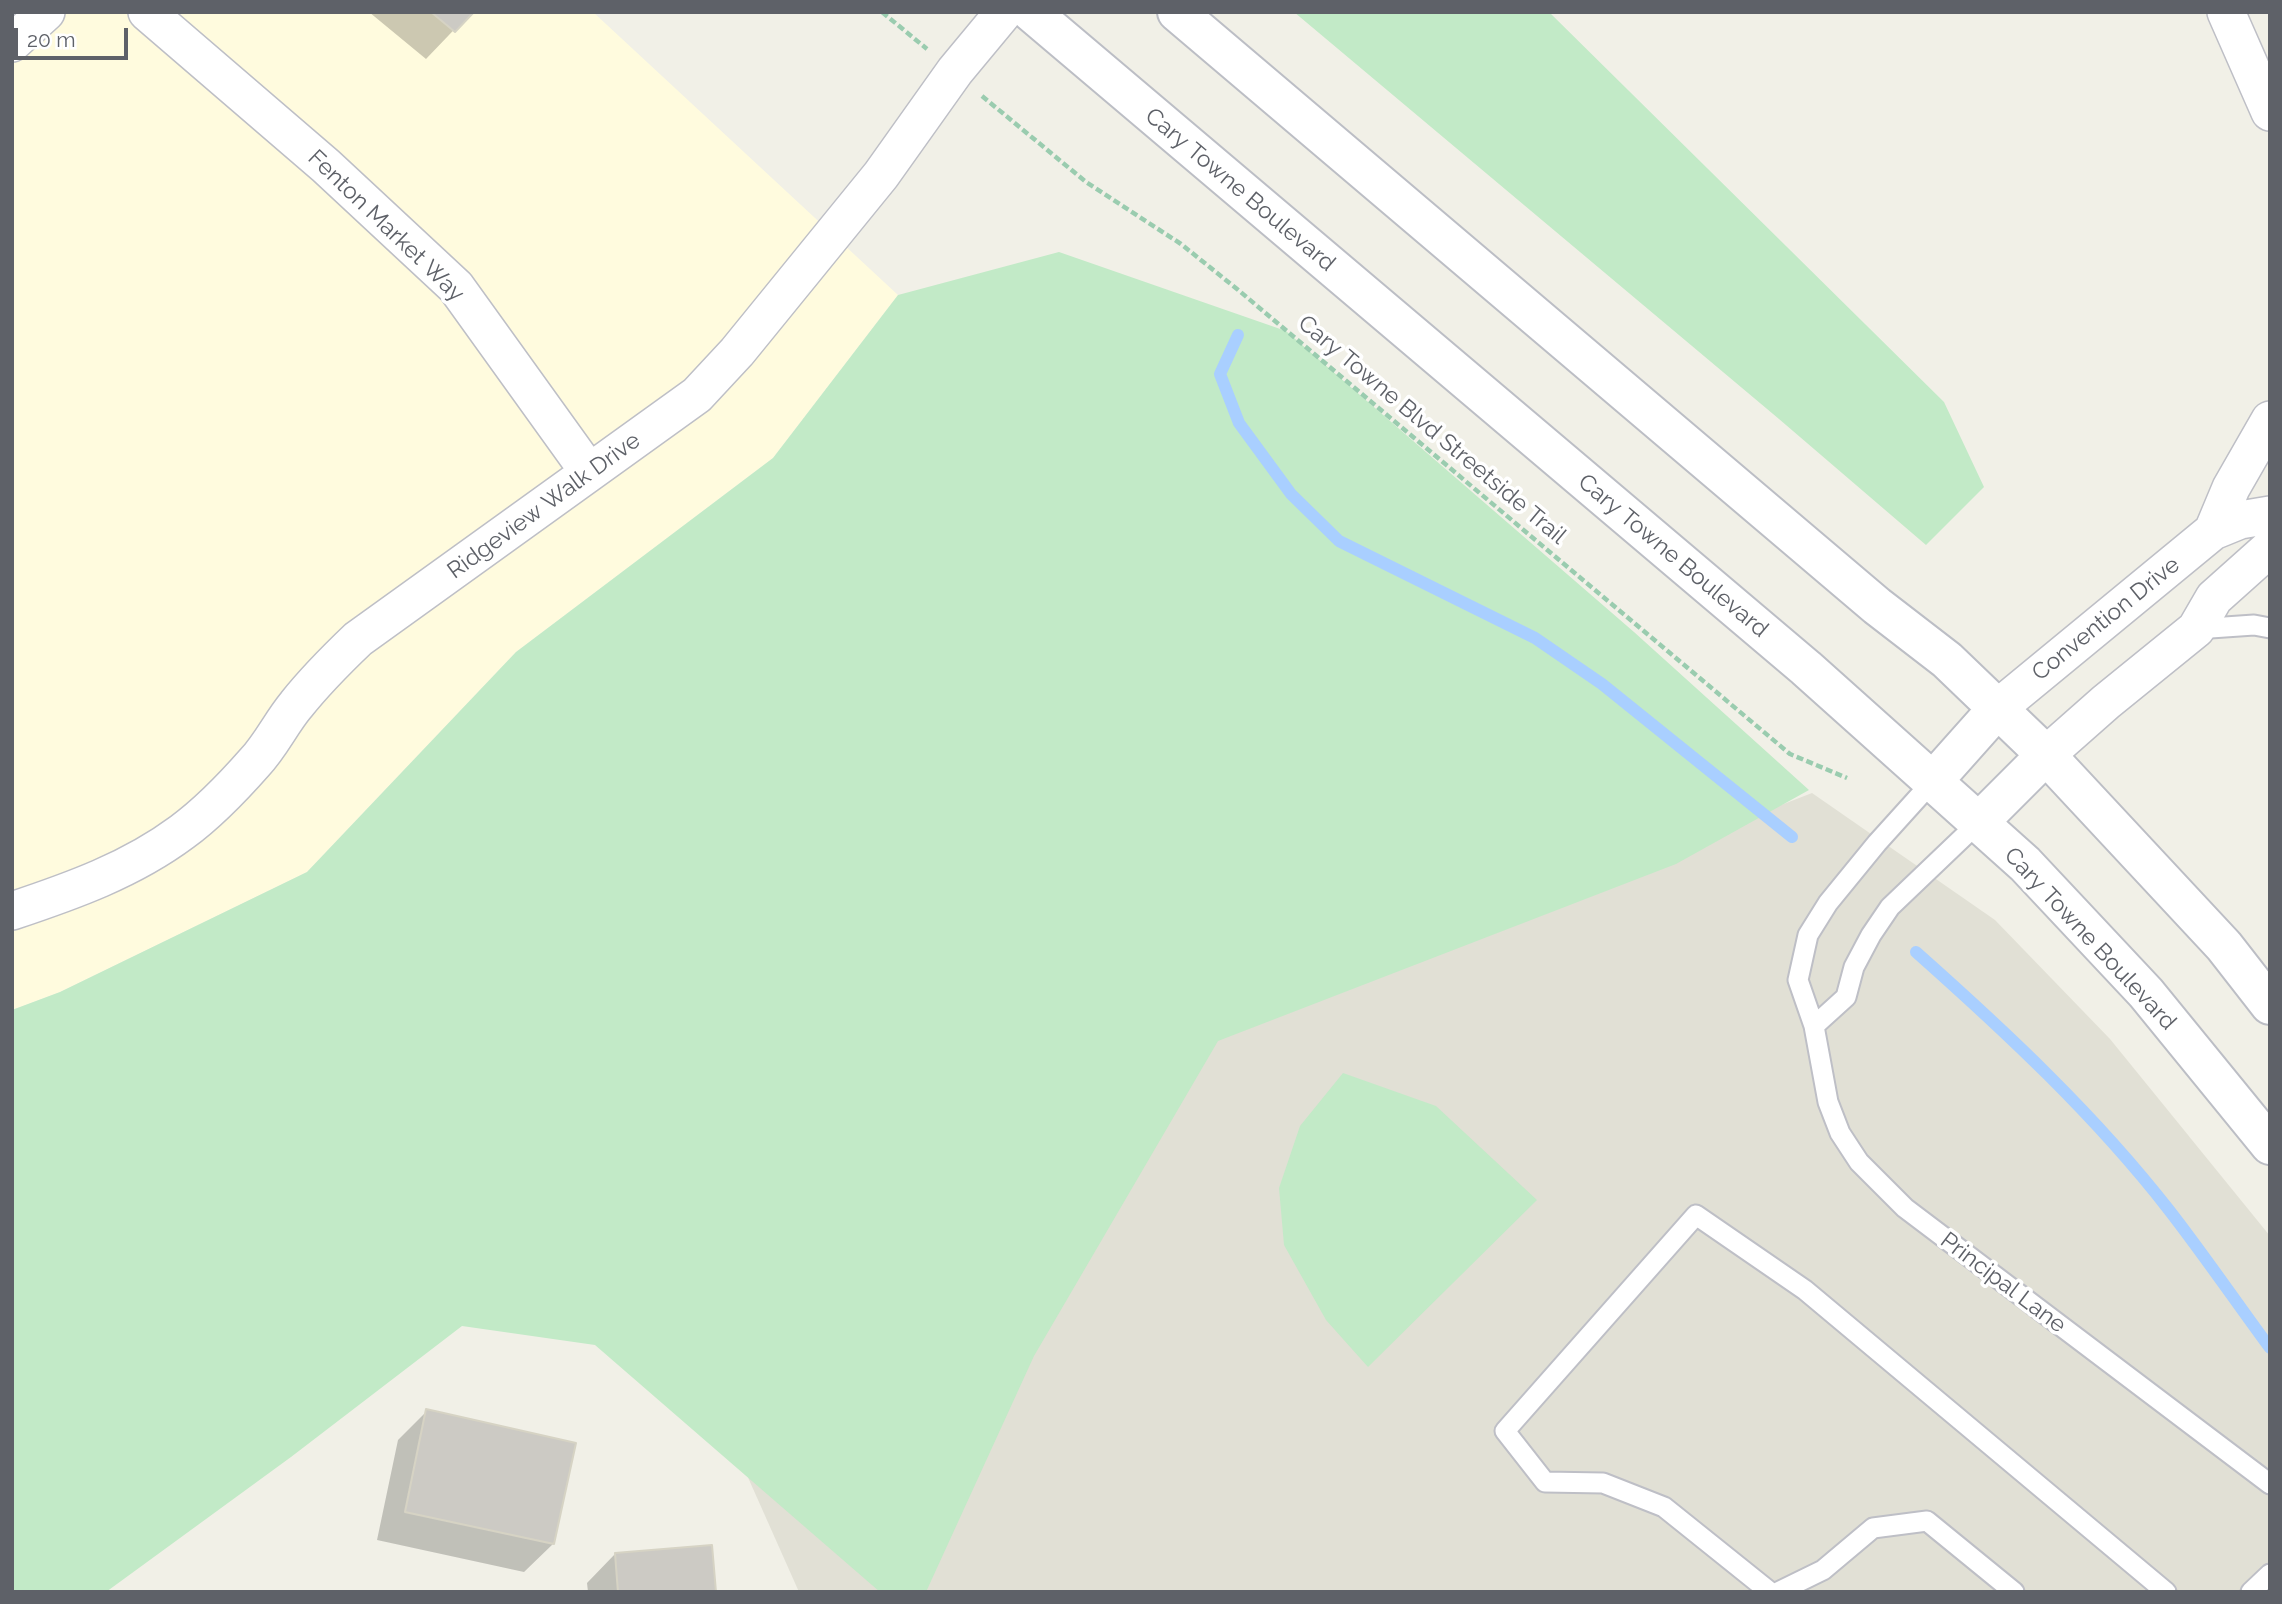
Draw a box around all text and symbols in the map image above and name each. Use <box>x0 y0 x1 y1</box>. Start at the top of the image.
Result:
scale bar <box>18 14 131 58</box>
text: 20 m <box>27 27 75 52</box>
street label: Cary Towne Boulevard <box>1139 102 1341 278</box>
street label: Fenton Market Way <box>302 144 470 308</box>
street label: Cary Towne Blvd Streetside Trail <box>1292 310 1572 550</box>
street label: Ridgeview Walk Drive <box>442 427 646 585</box>
street label: Cary Towne Boulevard <box>1572 468 1774 644</box>
street label: Convention Drive <box>2027 551 2185 687</box>
street label: Cary Towne Boulevard <box>1998 842 2182 1036</box>
street label: Principal Lane <box>1935 1227 2071 1339</box>

